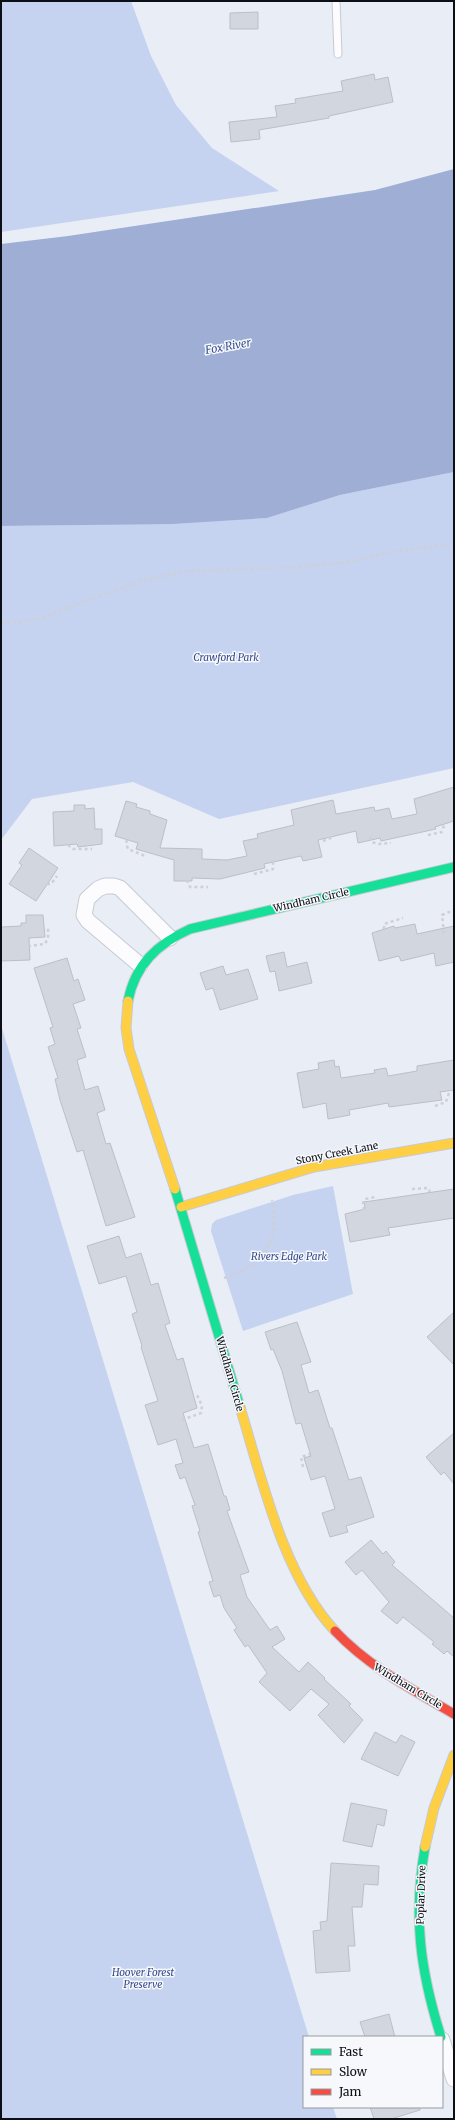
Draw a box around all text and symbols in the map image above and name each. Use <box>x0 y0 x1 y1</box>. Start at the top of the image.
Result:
water label: Fox River <box>203 335 252 357</box>
park label: Crawford Park <box>193 651 259 664</box>
street label: Windham Circle <box>271 885 350 915</box>
street label: Stony Creek Lane <box>295 1139 379 1167</box>
park label: Rivers Edge Park <box>251 1250 327 1263</box>
street label: Windham Circle <box>213 1334 247 1413</box>
street label: Windham Circle <box>371 1660 444 1711</box>
street label: Poplar Drive <box>413 1865 429 1925</box>
park label: Hoover Forest Preserve <box>111 1966 175 1991</box>
legend <box>303 2036 443 2108</box>
text: Fast <box>339 2044 363 2059</box>
text: Slow <box>339 2064 368 2079</box>
text: Jam <box>338 2084 362 2099</box>

